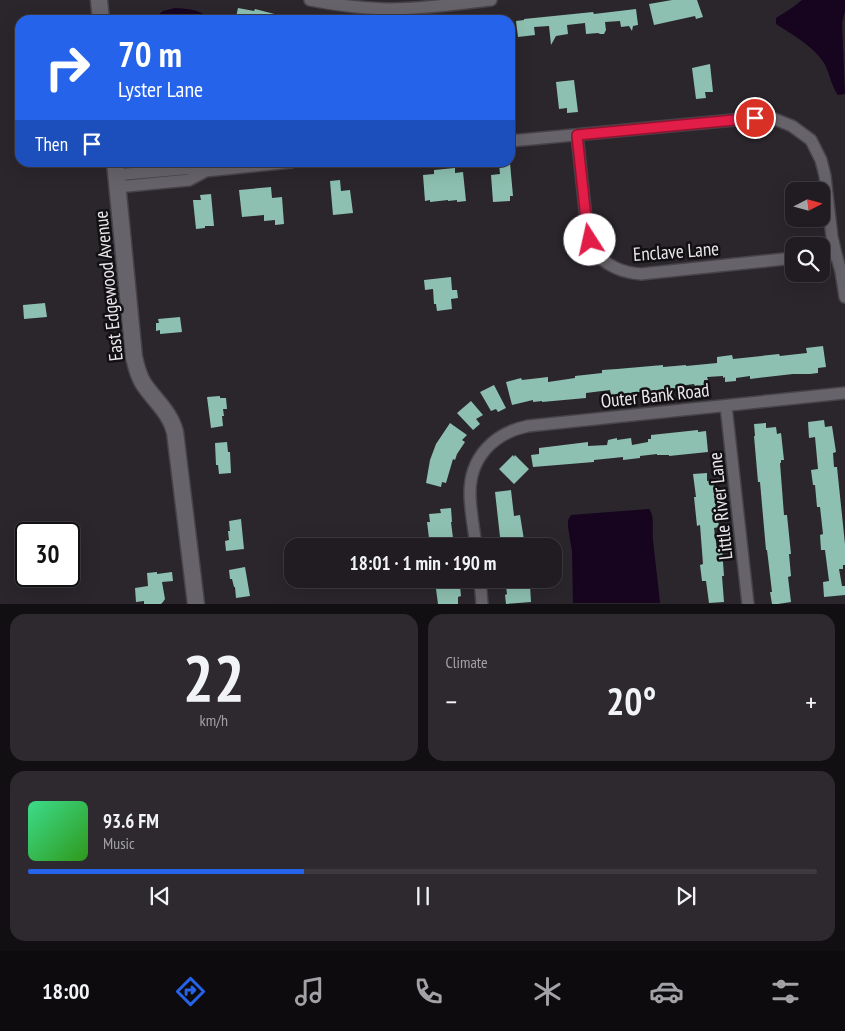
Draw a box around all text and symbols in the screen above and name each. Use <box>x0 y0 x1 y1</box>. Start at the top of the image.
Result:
text: 70 m <box>118 31 182 77</box>
icon: right <box>35 35 100 100</box>
text: Lyster Lane <box>118 75 203 103</box>
pin <box>734 97 776 139</box>
icon: arrive <box>741 104 769 132</box>
icon: arrive <box>78 130 106 158</box>
text: Then <box>35 132 68 156</box>
north arrow <box>785 182 830 228</box>
map controls <box>785 182 830 282</box>
street label: East Edgewood Avenue <box>88 210 128 362</box>
position arrow <box>563 213 615 265</box>
street label: Enclave Lane <box>632 236 720 266</box>
button: search <box>785 237 830 282</box>
street label: Outer Bank Road <box>599 377 711 413</box>
street label: Little River Lane <box>702 451 738 561</box>
speed limit sign: 30 <box>15 522 80 587</box>
text: 18:01 · 1 min · 190 m <box>350 551 496 575</box>
text: 22 <box>183 635 245 719</box>
text: Climate <box>446 652 488 672</box>
text: 20° <box>606 676 656 725</box>
text: − <box>446 683 457 720</box>
text: + <box>805 683 817 720</box>
text: km/h <box>200 710 228 730</box>
text: 93.6 FM <box>103 809 159 833</box>
text: Music <box>103 833 135 853</box>
icon: previous <box>146 882 174 910</box>
icon: pause <box>409 882 437 910</box>
icon: next <box>672 882 700 910</box>
icon: directions <box>173 974 208 1009</box>
icon: music <box>292 974 327 1009</box>
icon: phone <box>411 974 446 1009</box>
icon: climate <box>530 974 565 1009</box>
icon: car <box>649 974 684 1009</box>
icon: filters <box>768 974 803 1009</box>
text: 18:00 <box>42 977 90 1005</box>

